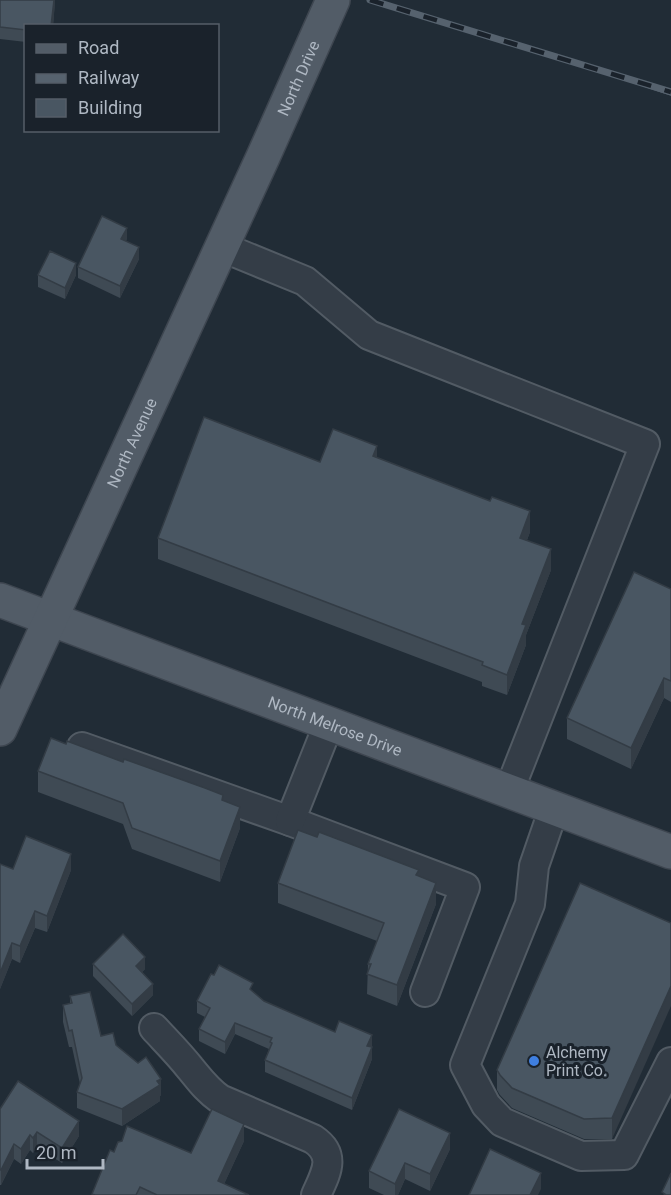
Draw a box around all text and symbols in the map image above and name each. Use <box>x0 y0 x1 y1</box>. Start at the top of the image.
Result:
legend <box>24 24 219 132</box>
text: Road <box>78 37 119 58</box>
street label: North Drive <box>274 38 324 119</box>
text: Railway <box>78 67 140 88</box>
text: Building <box>78 97 142 118</box>
street label: North Avenue <box>103 395 161 491</box>
street label: North Melrose Drive <box>265 693 405 760</box>
place label: Alchemy Print Co. <box>546 1043 608 1080</box>
marker: Alchemy Print Co. <box>527 1054 541 1068</box>
scale bar <box>27 1132 104 1170</box>
text: 20 m <box>36 1142 76 1163</box>

